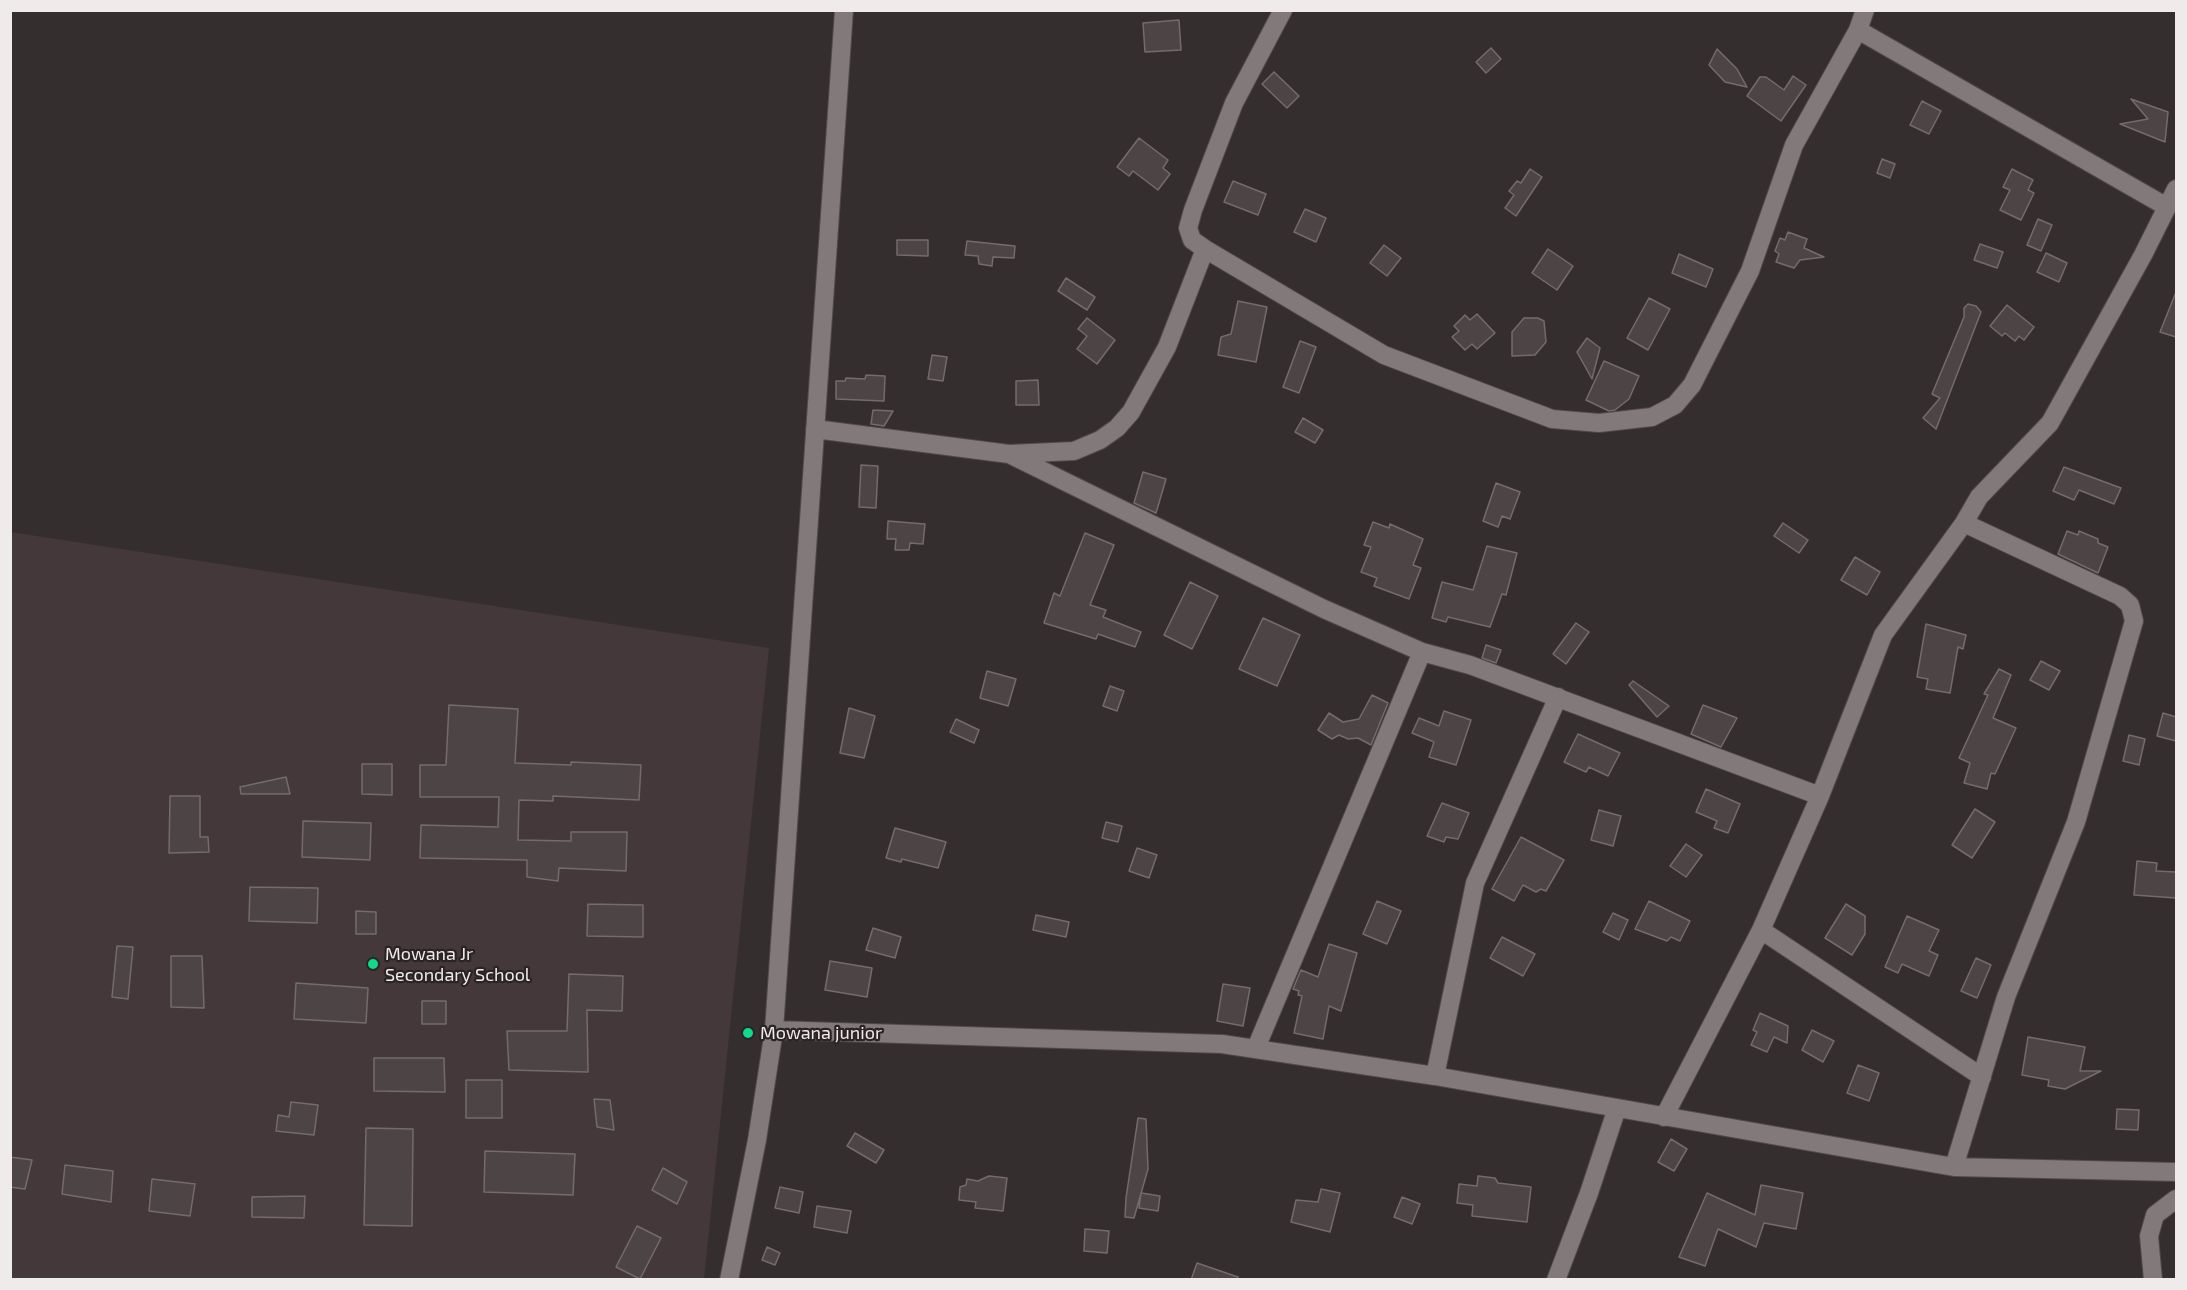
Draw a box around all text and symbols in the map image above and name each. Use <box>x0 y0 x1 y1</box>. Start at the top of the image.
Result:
place label: Mowana Jr Secondary School <box>385 943 530 986</box>
marker: Mowana Jr Secondary School <box>366 957 380 971</box>
place label: Mowana junior <box>760 1022 882 1044</box>
marker: Mowana junior <box>741 1026 755 1040</box>

